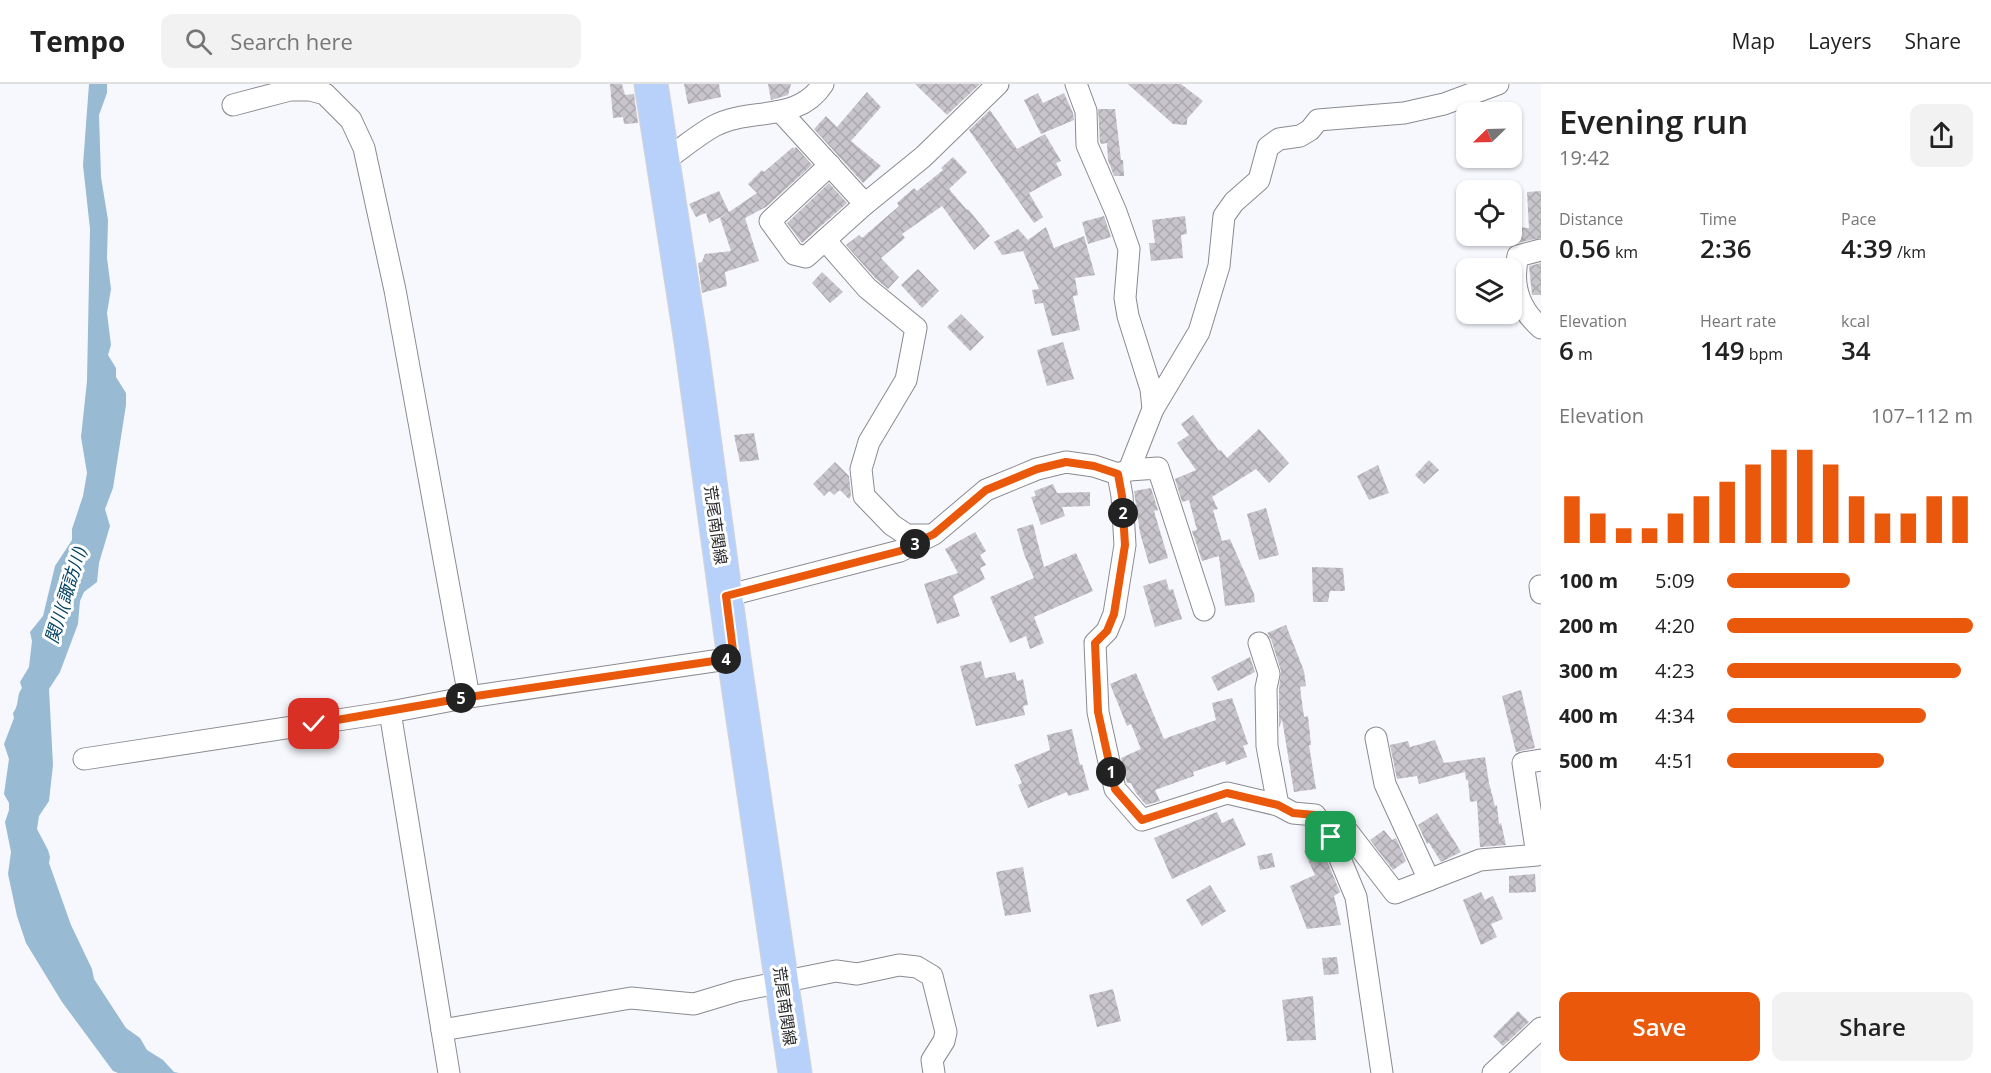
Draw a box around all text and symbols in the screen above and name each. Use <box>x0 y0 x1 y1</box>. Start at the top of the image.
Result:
search box <box>161 14 581 68</box>
text: Tempo <box>30 22 125 60</box>
icon: search <box>182 25 215 58</box>
text: Search here <box>230 26 353 56</box>
text: Map <box>1732 27 1775 55</box>
text: Layers <box>1808 27 1872 55</box>
text: Share <box>1905 27 1961 55</box>
text: Evening run <box>1559 99 1748 144</box>
north arrow <box>1456 102 1522 168</box>
map controls <box>1456 102 1522 324</box>
button: share <box>1910 104 1973 167</box>
text: 19:42 <box>1559 144 1610 171</box>
button: locate <box>1456 180 1522 246</box>
text: Distance <box>1559 208 1623 230</box>
text: Time <box>1700 208 1737 230</box>
text: Pace <box>1841 208 1876 230</box>
text: 0.56 <box>1559 230 1611 266</box>
text: 2:36 <box>1700 230 1752 266</box>
text: 4:39 <box>1841 230 1893 266</box>
text: km <box>1611 241 1638 263</box>
text: /km <box>1893 241 1926 263</box>
button: layers <box>1456 258 1522 324</box>
text: Elevation <box>1559 310 1627 332</box>
text: Heart rate <box>1700 310 1776 332</box>
text: kcal <box>1841 310 1870 332</box>
text: 6 <box>1559 332 1574 368</box>
text: 149 <box>1700 332 1745 368</box>
text: 34 <box>1841 332 1871 368</box>
text: m <box>1574 343 1593 365</box>
text: bpm <box>1745 343 1783 365</box>
text: Elevation <box>1559 402 1644 429</box>
text: 107–112 m <box>1871 402 1973 429</box>
street label: 荒尾南関線 <box>700 484 732 566</box>
pin: 2 <box>1108 498 1138 528</box>
text: 2 <box>1118 502 1128 524</box>
pin: 3 <box>900 529 930 559</box>
text: 3 <box>910 533 920 555</box>
water label: 関川(諏訪川) <box>39 543 91 646</box>
text: 100 m <box>1559 567 1618 594</box>
text: 5:09 <box>1655 567 1695 594</box>
text: 200 m <box>1559 612 1618 639</box>
text: 4:20 <box>1655 612 1695 639</box>
pin: 4 <box>711 644 741 674</box>
text: 4 <box>721 648 731 670</box>
text: 300 m <box>1559 657 1618 684</box>
text: 4:23 <box>1655 657 1695 684</box>
pin: 5 <box>446 683 476 713</box>
text: 5 <box>456 687 466 709</box>
pin <box>288 698 339 749</box>
text: 400 m <box>1559 702 1618 729</box>
text: 4:34 <box>1655 702 1695 729</box>
icon: check <box>297 707 330 740</box>
text: 500 m <box>1559 747 1618 774</box>
text: 4:51 <box>1655 747 1695 774</box>
pin: 1 <box>1096 757 1126 787</box>
text: 1 <box>1106 761 1116 783</box>
pin <box>1305 811 1356 862</box>
icon: arrive <box>1314 820 1347 853</box>
street label: 荒尾南関線 <box>769 965 801 1047</box>
button: Save <box>1559 992 1760 1061</box>
button: Share <box>1772 992 1973 1061</box>

